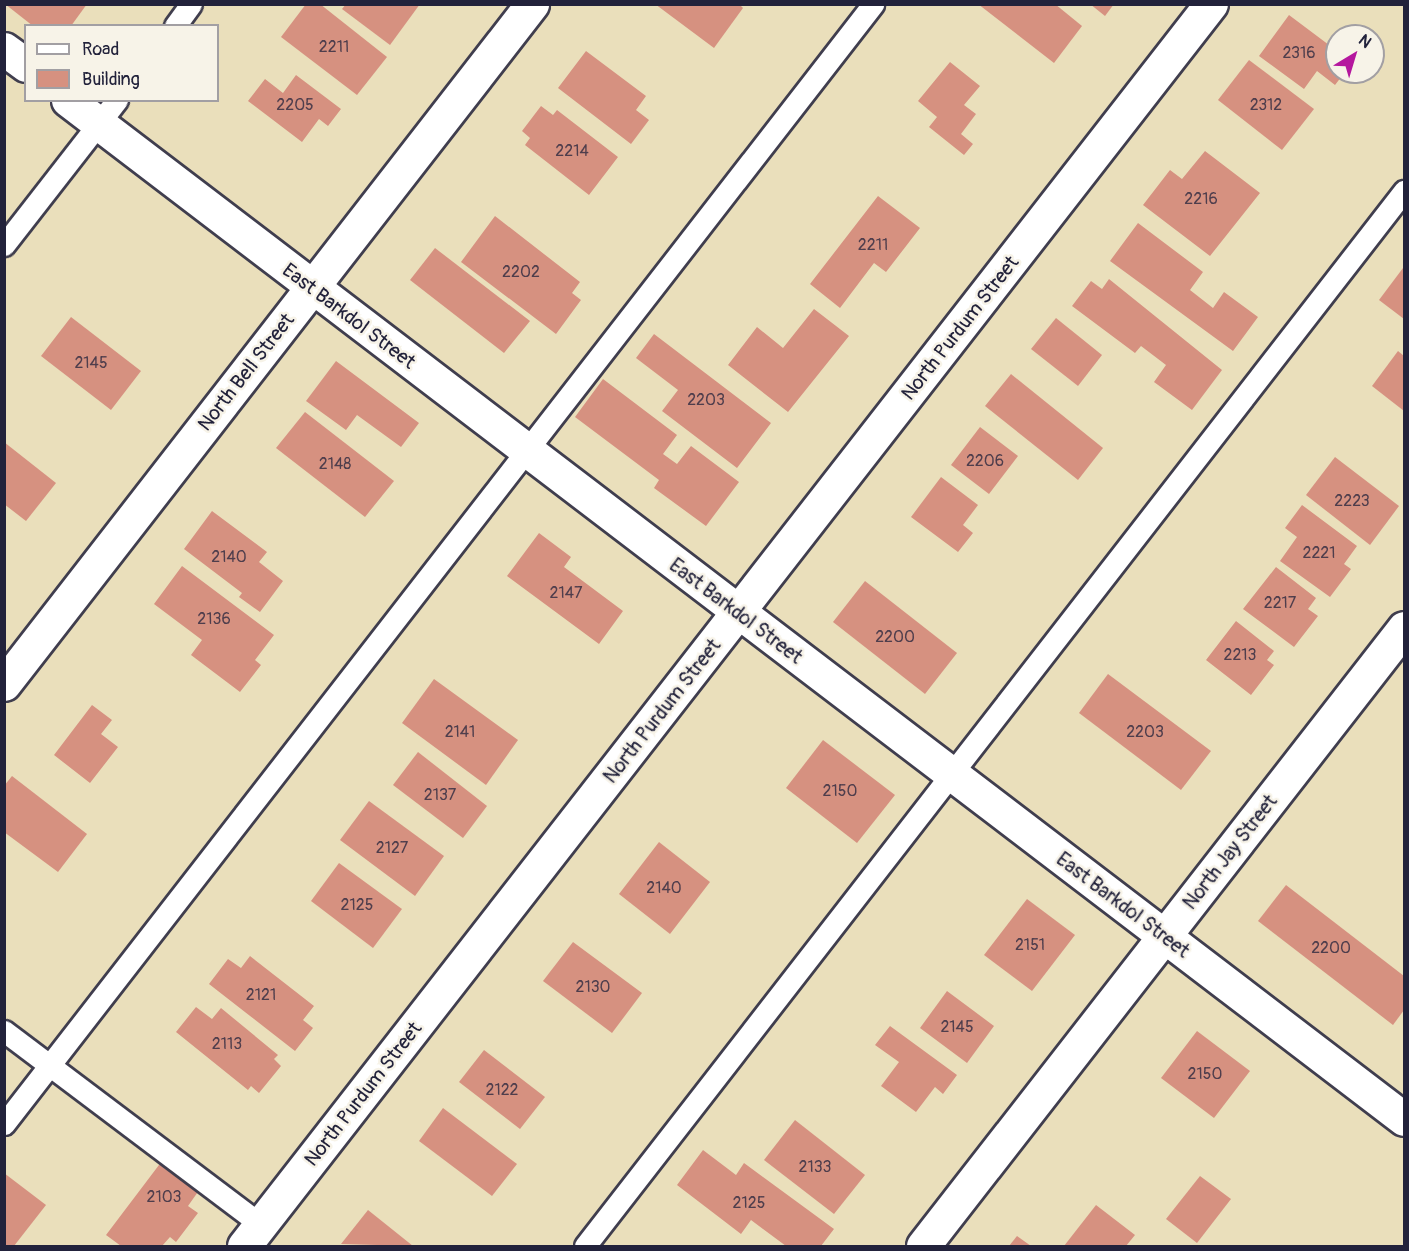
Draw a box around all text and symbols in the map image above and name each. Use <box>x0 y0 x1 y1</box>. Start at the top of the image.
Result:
legend <box>24 24 219 102</box>
north arrow <box>1325 24 1385 84</box>
text: N <box>1354 30 1375 53</box>
house number: 2211 <box>319 37 349 57</box>
text: Road <box>82 38 119 61</box>
house number: 2316 <box>1283 43 1315 63</box>
text: Building <box>82 68 140 91</box>
house number: 2205 <box>276 95 314 115</box>
house number: 2312 <box>1250 95 1282 115</box>
house number: 2214 <box>555 141 589 161</box>
house number: 2216 <box>1184 189 1218 209</box>
house number: 2211 <box>858 235 888 255</box>
street label: North Purdum Street <box>896 251 1024 405</box>
street label: East Barkdol Street <box>278 258 420 374</box>
house number: 2202 <box>502 262 540 282</box>
street label: North Bell Street <box>193 308 299 436</box>
house number: 2145 <box>74 353 108 373</box>
house number: 2203 <box>687 390 725 410</box>
house number: 2206 <box>966 451 1004 471</box>
house number: 2148 <box>319 454 351 474</box>
house number: 2223 <box>1334 491 1370 511</box>
house number: 2221 <box>1302 543 1336 563</box>
house number: 2140 <box>211 547 247 567</box>
street label: East Barkdol Street <box>665 553 807 669</box>
house number: 2147 <box>550 583 582 603</box>
house number: 2217 <box>1264 593 1296 613</box>
house number: 2136 <box>197 609 231 629</box>
house number: 2200 <box>875 627 915 647</box>
street label: North Purdum Street <box>598 634 726 788</box>
house number: 2213 <box>1223 645 1257 665</box>
house number: 2141 <box>445 722 475 742</box>
house number: 2203 <box>1126 722 1164 742</box>
house number: 2150 <box>823 781 857 801</box>
house number: 2137 <box>424 785 456 805</box>
street label: North Jay Street <box>1178 790 1282 914</box>
house number: 2127 <box>376 838 408 858</box>
street label: East Barkdol Street <box>1052 847 1194 963</box>
house number: 2140 <box>646 878 682 898</box>
house number: 2125 <box>341 895 373 915</box>
house number: 2151 <box>1015 935 1045 955</box>
house number: 2200 <box>1311 938 1351 958</box>
house number: 2130 <box>575 977 611 997</box>
house number: 2121 <box>246 985 276 1005</box>
street label: North Purdum Street <box>299 1017 427 1171</box>
house number: 2145 <box>940 1017 974 1037</box>
house number: 2113 <box>212 1034 242 1054</box>
house number: 2150 <box>1188 1064 1222 1084</box>
house number: 2122 <box>485 1080 519 1100</box>
house number: 2133 <box>798 1157 832 1177</box>
house number: 2103 <box>146 1187 182 1207</box>
house number: 2125 <box>733 1193 765 1213</box>

